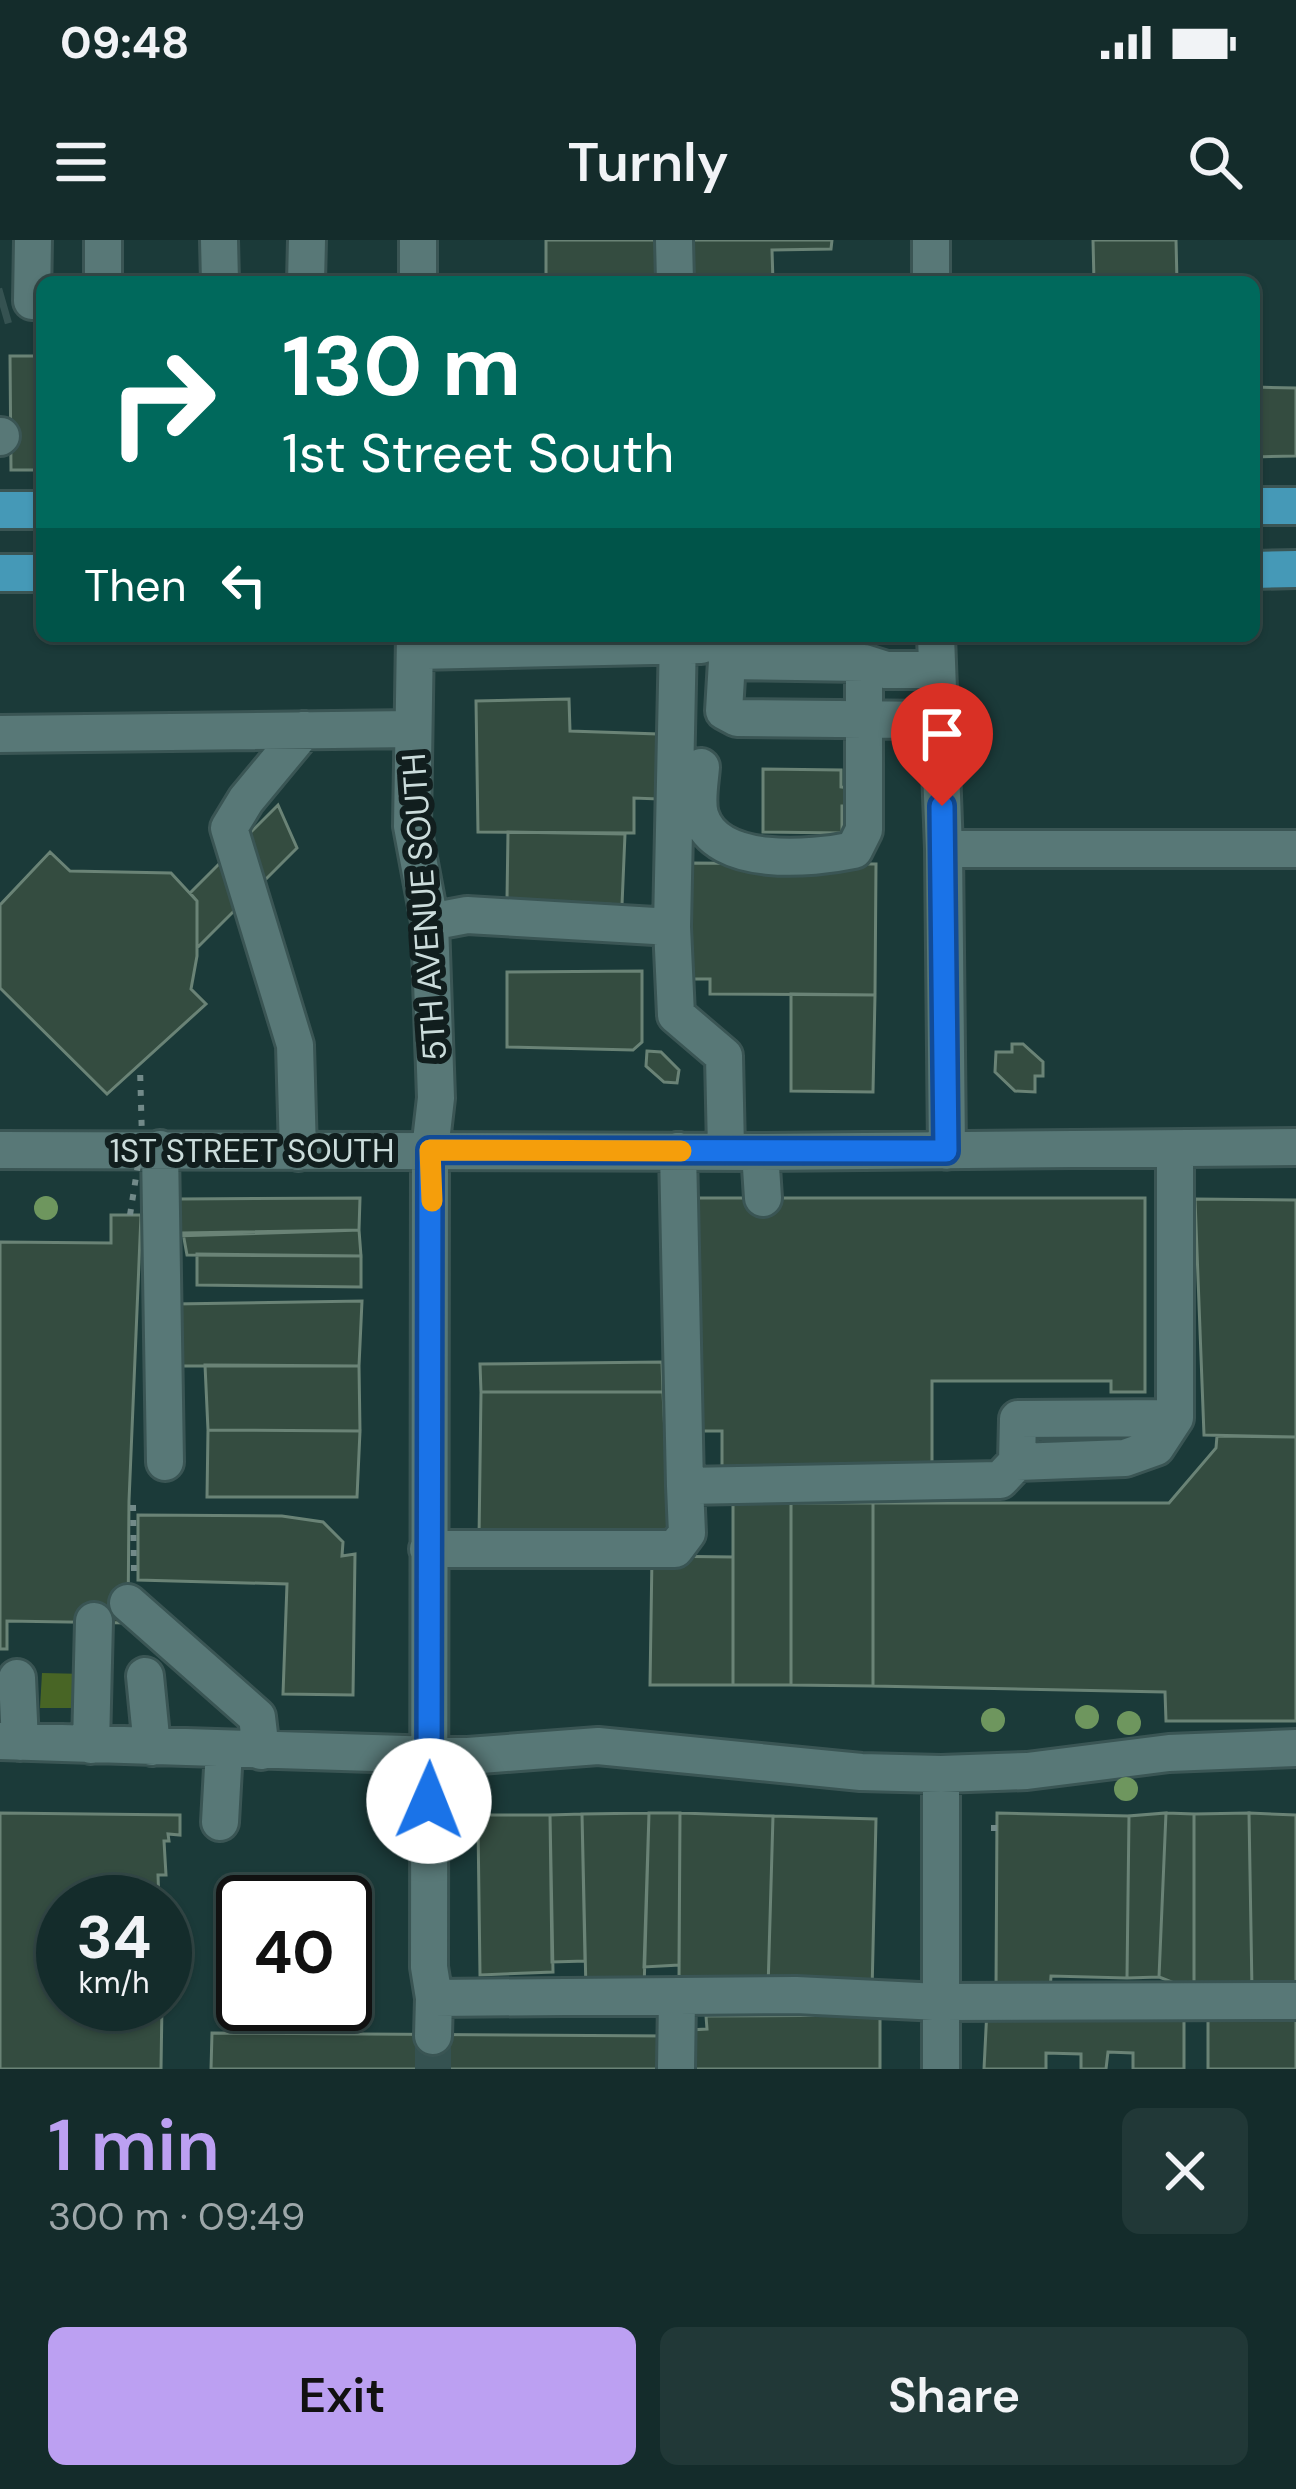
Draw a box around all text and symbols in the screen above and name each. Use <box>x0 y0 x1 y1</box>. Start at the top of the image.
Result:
text: 09:48 <box>60 13 189 72</box>
text: Turnly <box>567 127 729 198</box>
icon: menu <box>48 129 114 195</box>
icon: search <box>1182 129 1248 195</box>
text: 130 m <box>282 312 521 421</box>
icon: right <box>84 324 240 480</box>
text: 1st Street South <box>282 418 674 489</box>
icon: left <box>211 552 277 618</box>
text: Then <box>84 556 187 615</box>
pin <box>891 683 993 806</box>
icon: arrive <box>909 701 975 767</box>
street label: 5TH AVENUE SOUTH <box>392 752 456 1062</box>
street label: 1ST STREET SOUTH <box>110 1129 394 1172</box>
position arrow <box>366 1738 492 1864</box>
speed limit sign: 40 <box>216 1875 372 2031</box>
text: 34 <box>76 1898 152 1977</box>
text: km/h <box>79 1963 149 2002</box>
text: 1 min <box>48 2099 220 2192</box>
button: close <box>1122 2108 1248 2234</box>
text: 300 m · 09:49 <box>48 2191 305 2242</box>
button: Exit <box>48 2327 636 2465</box>
button: Share <box>660 2327 1248 2465</box>

